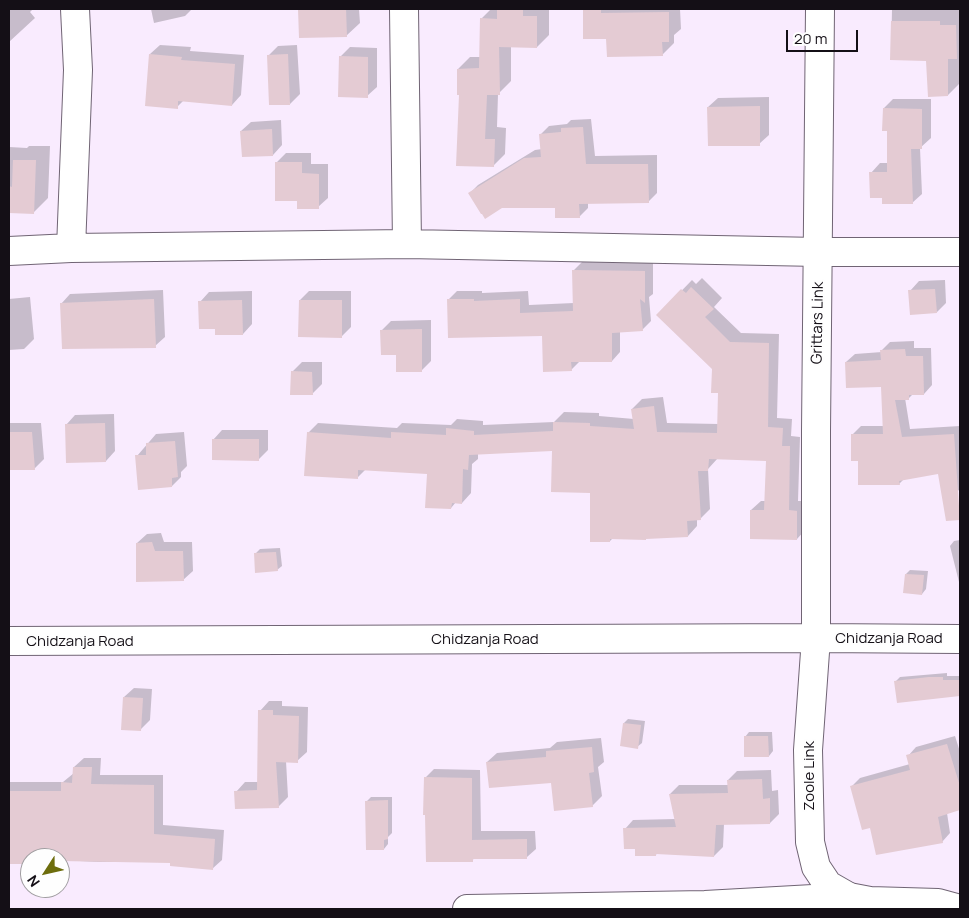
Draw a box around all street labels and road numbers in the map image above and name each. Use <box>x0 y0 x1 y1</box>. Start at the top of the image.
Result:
street label: Grittars Link <box>808 282 828 364</box>
street label: Chidzanja Road <box>835 630 943 648</box>
street label: Chidzanja Road <box>431 631 539 649</box>
street label: Chidzanja Road <box>26 633 134 651</box>
street label: Zoole Link <box>801 741 819 811</box>

